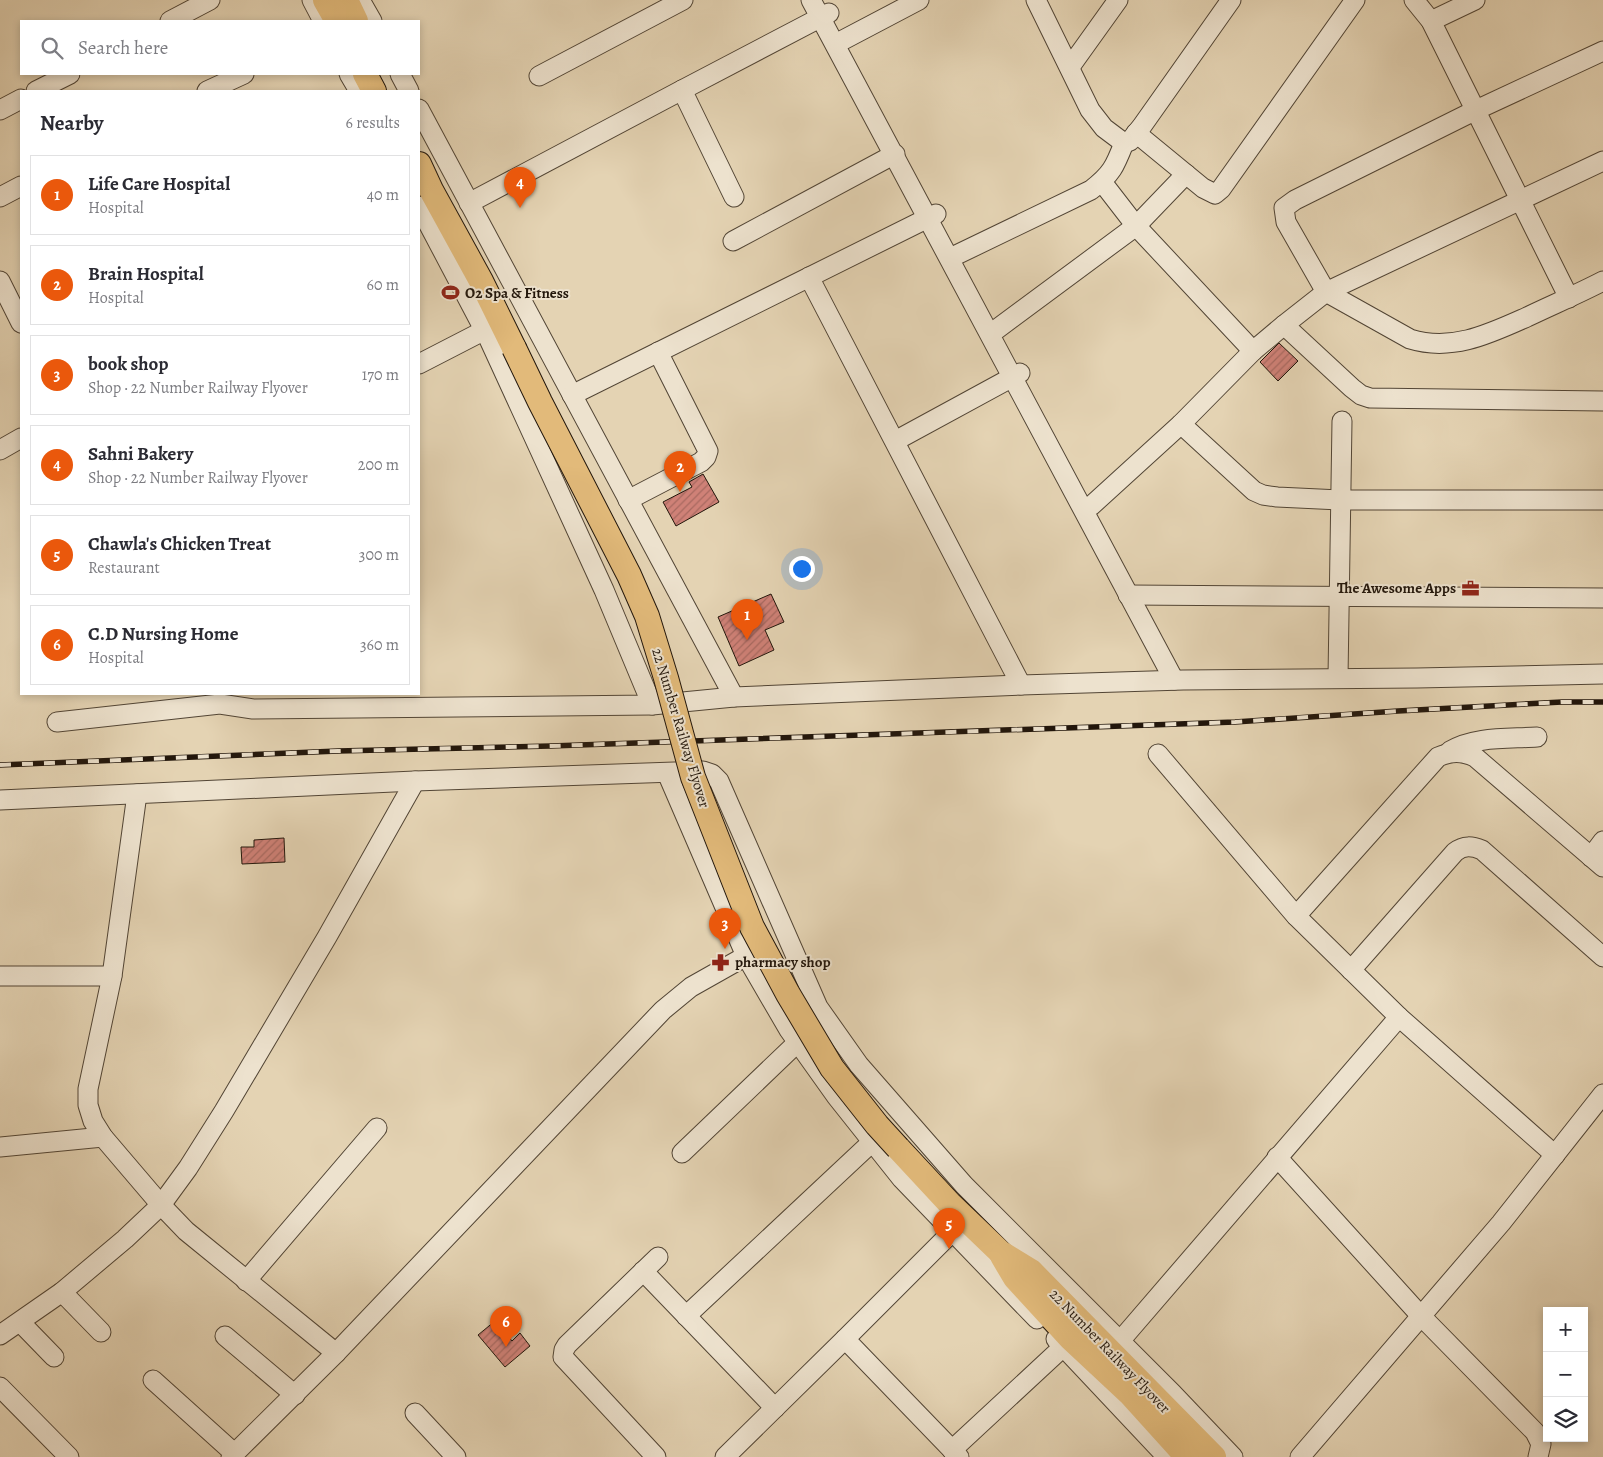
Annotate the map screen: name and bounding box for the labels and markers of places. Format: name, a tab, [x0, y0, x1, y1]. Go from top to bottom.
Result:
pin: 4	[504, 167, 536, 208]
sports icon: O2 Spa & Fitness	[441, 283, 461, 303]
place label: O2 Spa & Fitness	[465, 283, 569, 303]
pin: 2	[664, 451, 696, 492]
place label: The Awesome Apps	[1337, 578, 1456, 598]
office icon: The Awesome Apps	[1460, 578, 1480, 598]
pin: 1	[731, 599, 763, 640]
pin: 3	[709, 908, 741, 949]
pharmacy icon: pharmacy shop	[711, 952, 731, 972]
place label: pharmacy shop	[735, 952, 831, 972]
pin: 5	[933, 1208, 965, 1249]
pin: 6	[490, 1306, 522, 1347]

